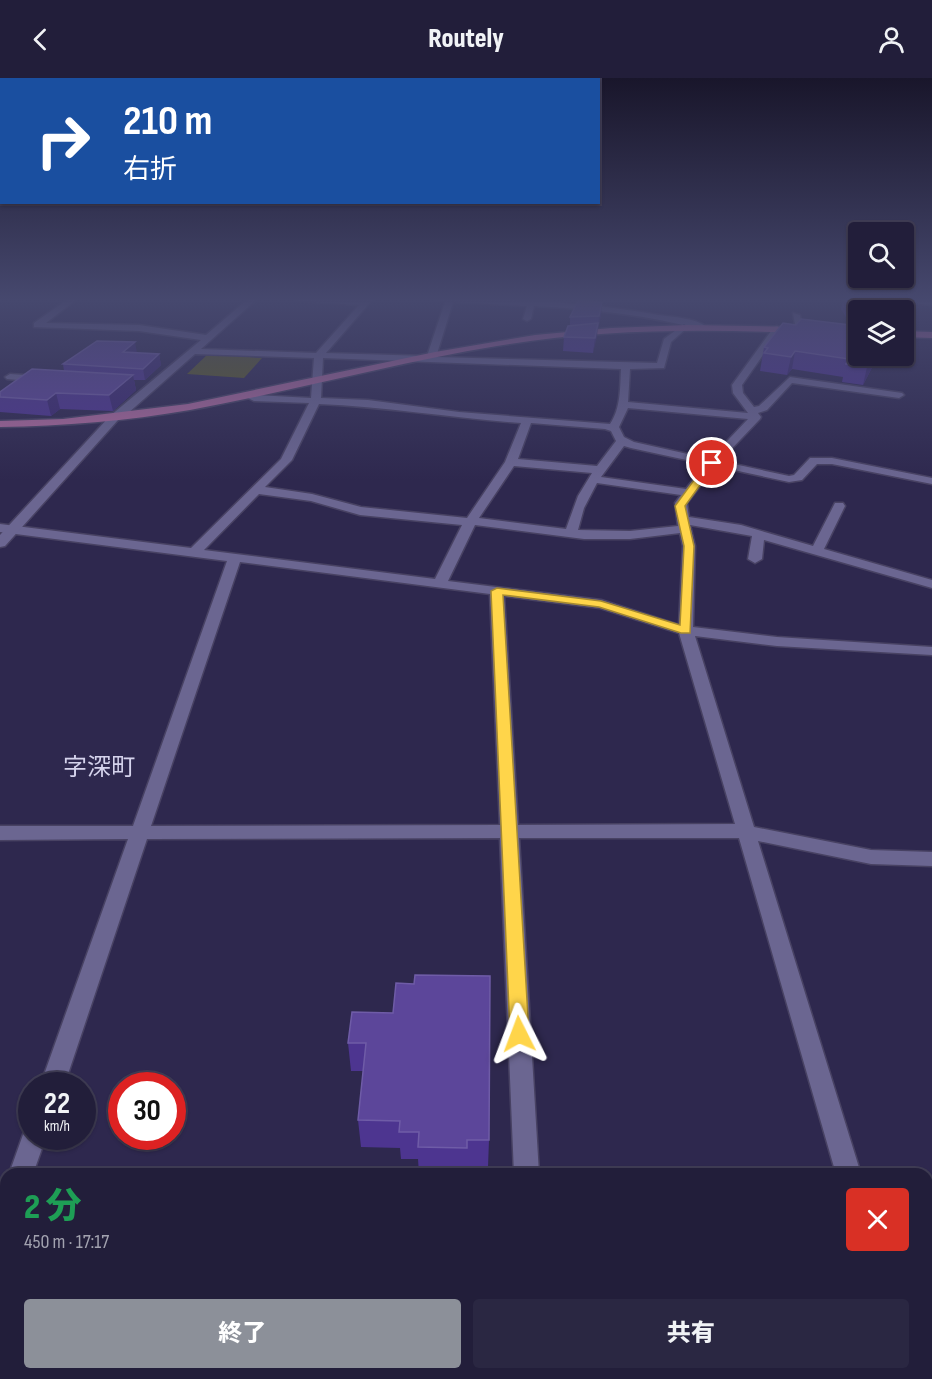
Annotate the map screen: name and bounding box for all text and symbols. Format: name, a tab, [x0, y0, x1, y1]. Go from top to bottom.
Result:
icon: back	[24, 23, 57, 56]
text: Routely	[428, 23, 504, 55]
icon: person	[875, 23, 908, 56]
text: 210 m	[123, 96, 212, 147]
icon: right	[24, 102, 102, 180]
text: 右折	[123, 154, 177, 186]
map controls	[848, 222, 914, 366]
button: search	[848, 222, 914, 288]
button: layers	[848, 300, 914, 366]
pin	[686, 437, 737, 488]
icon: arrive	[695, 446, 728, 479]
district label: 字深町	[63, 753, 135, 782]
position arrow	[487, 1002, 551, 1066]
speed limit sign: 30	[108, 1072, 186, 1150]
text: 22	[44, 1086, 70, 1122]
text: km/h	[44, 1117, 70, 1136]
text: 2 分	[24, 1186, 82, 1229]
button: close	[846, 1188, 909, 1251]
text: 450 m · 17:17	[24, 1230, 109, 1254]
button: 終了	[24, 1299, 461, 1368]
button: 共有	[473, 1299, 909, 1368]

